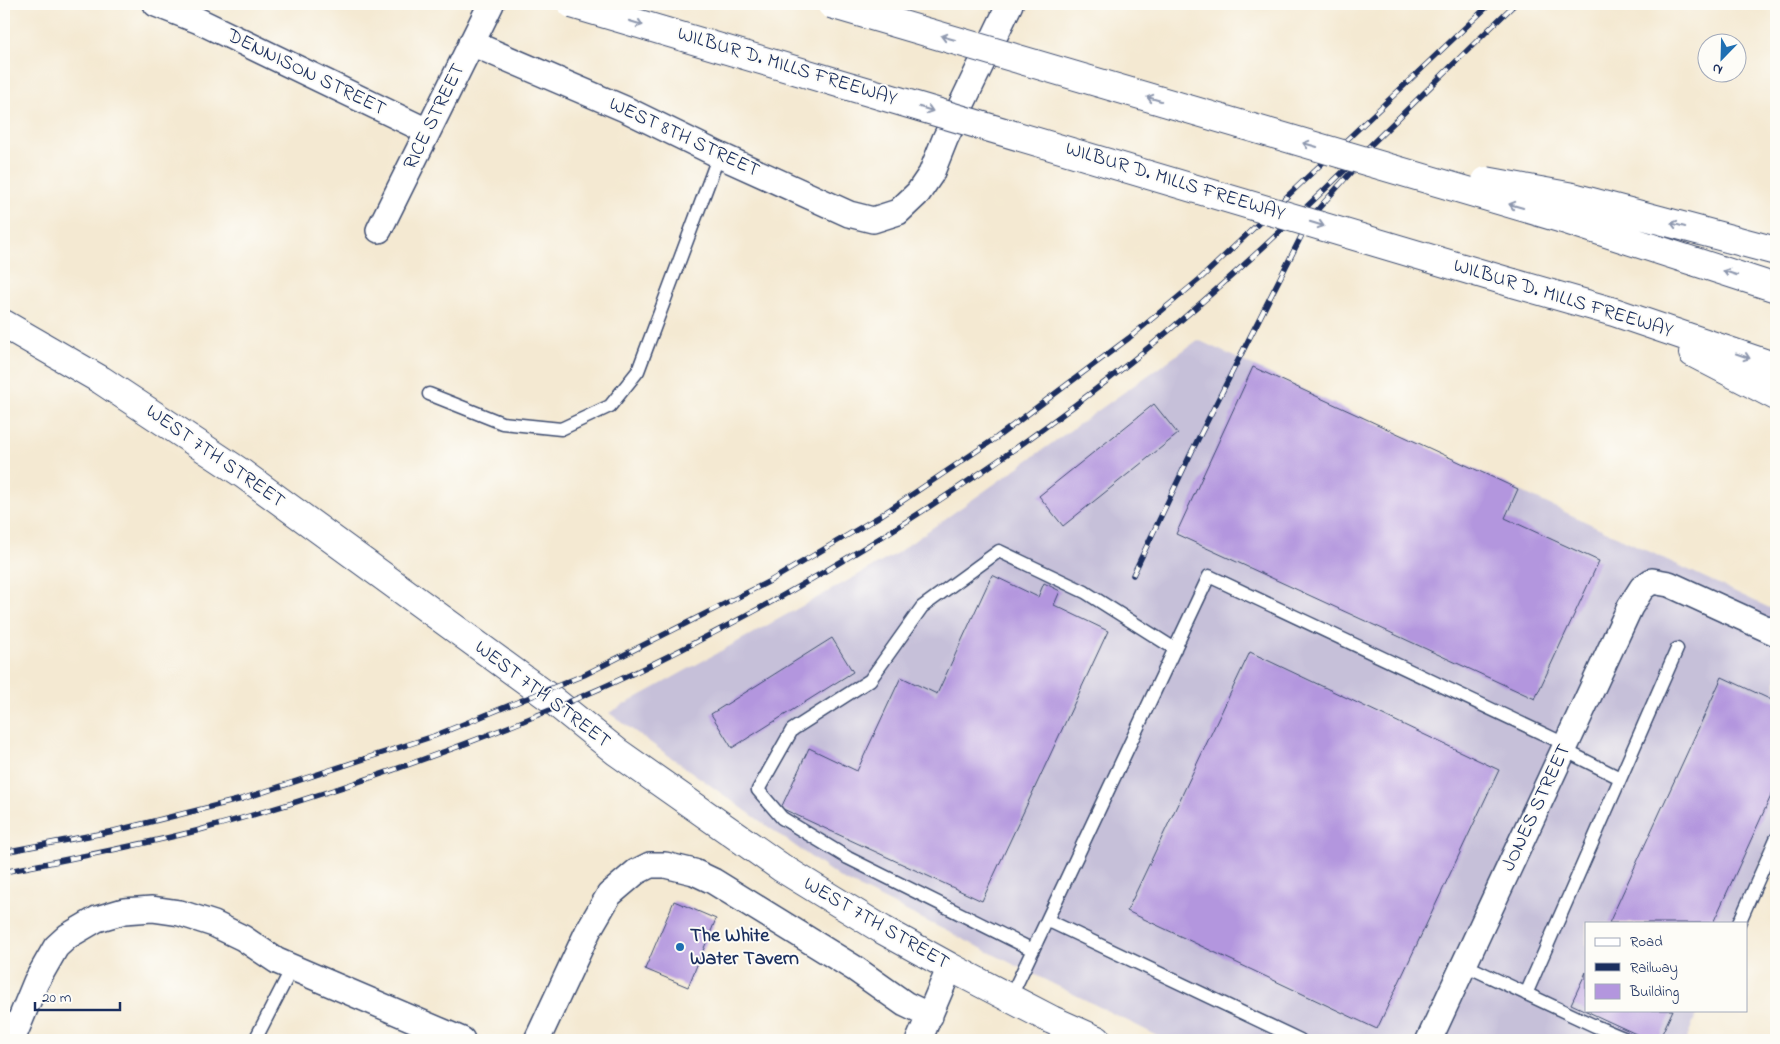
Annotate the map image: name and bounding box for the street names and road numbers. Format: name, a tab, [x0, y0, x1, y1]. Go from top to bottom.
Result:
street label: WILBUR D. MILLS FREEWAY	[674, 20, 900, 114]
street label: DENNISON STREET	[221, 21, 391, 124]
street label: RICE STREET	[397, 59, 473, 175]
street label: WEST 8TH STREET	[604, 90, 764, 186]
street label: WILBUR D. MILLS FREEWAY	[1062, 135, 1288, 229]
street label: WILBUR D. MILLS FREEWAY	[1450, 252, 1676, 346]
street label: WEST 7TH STREET	[139, 398, 291, 516]
street label: WEST 7TH STREET	[468, 634, 616, 756]
street label: JONES STREET	[1495, 740, 1579, 876]
street label: WEST 7TH STREET	[798, 870, 954, 978]

